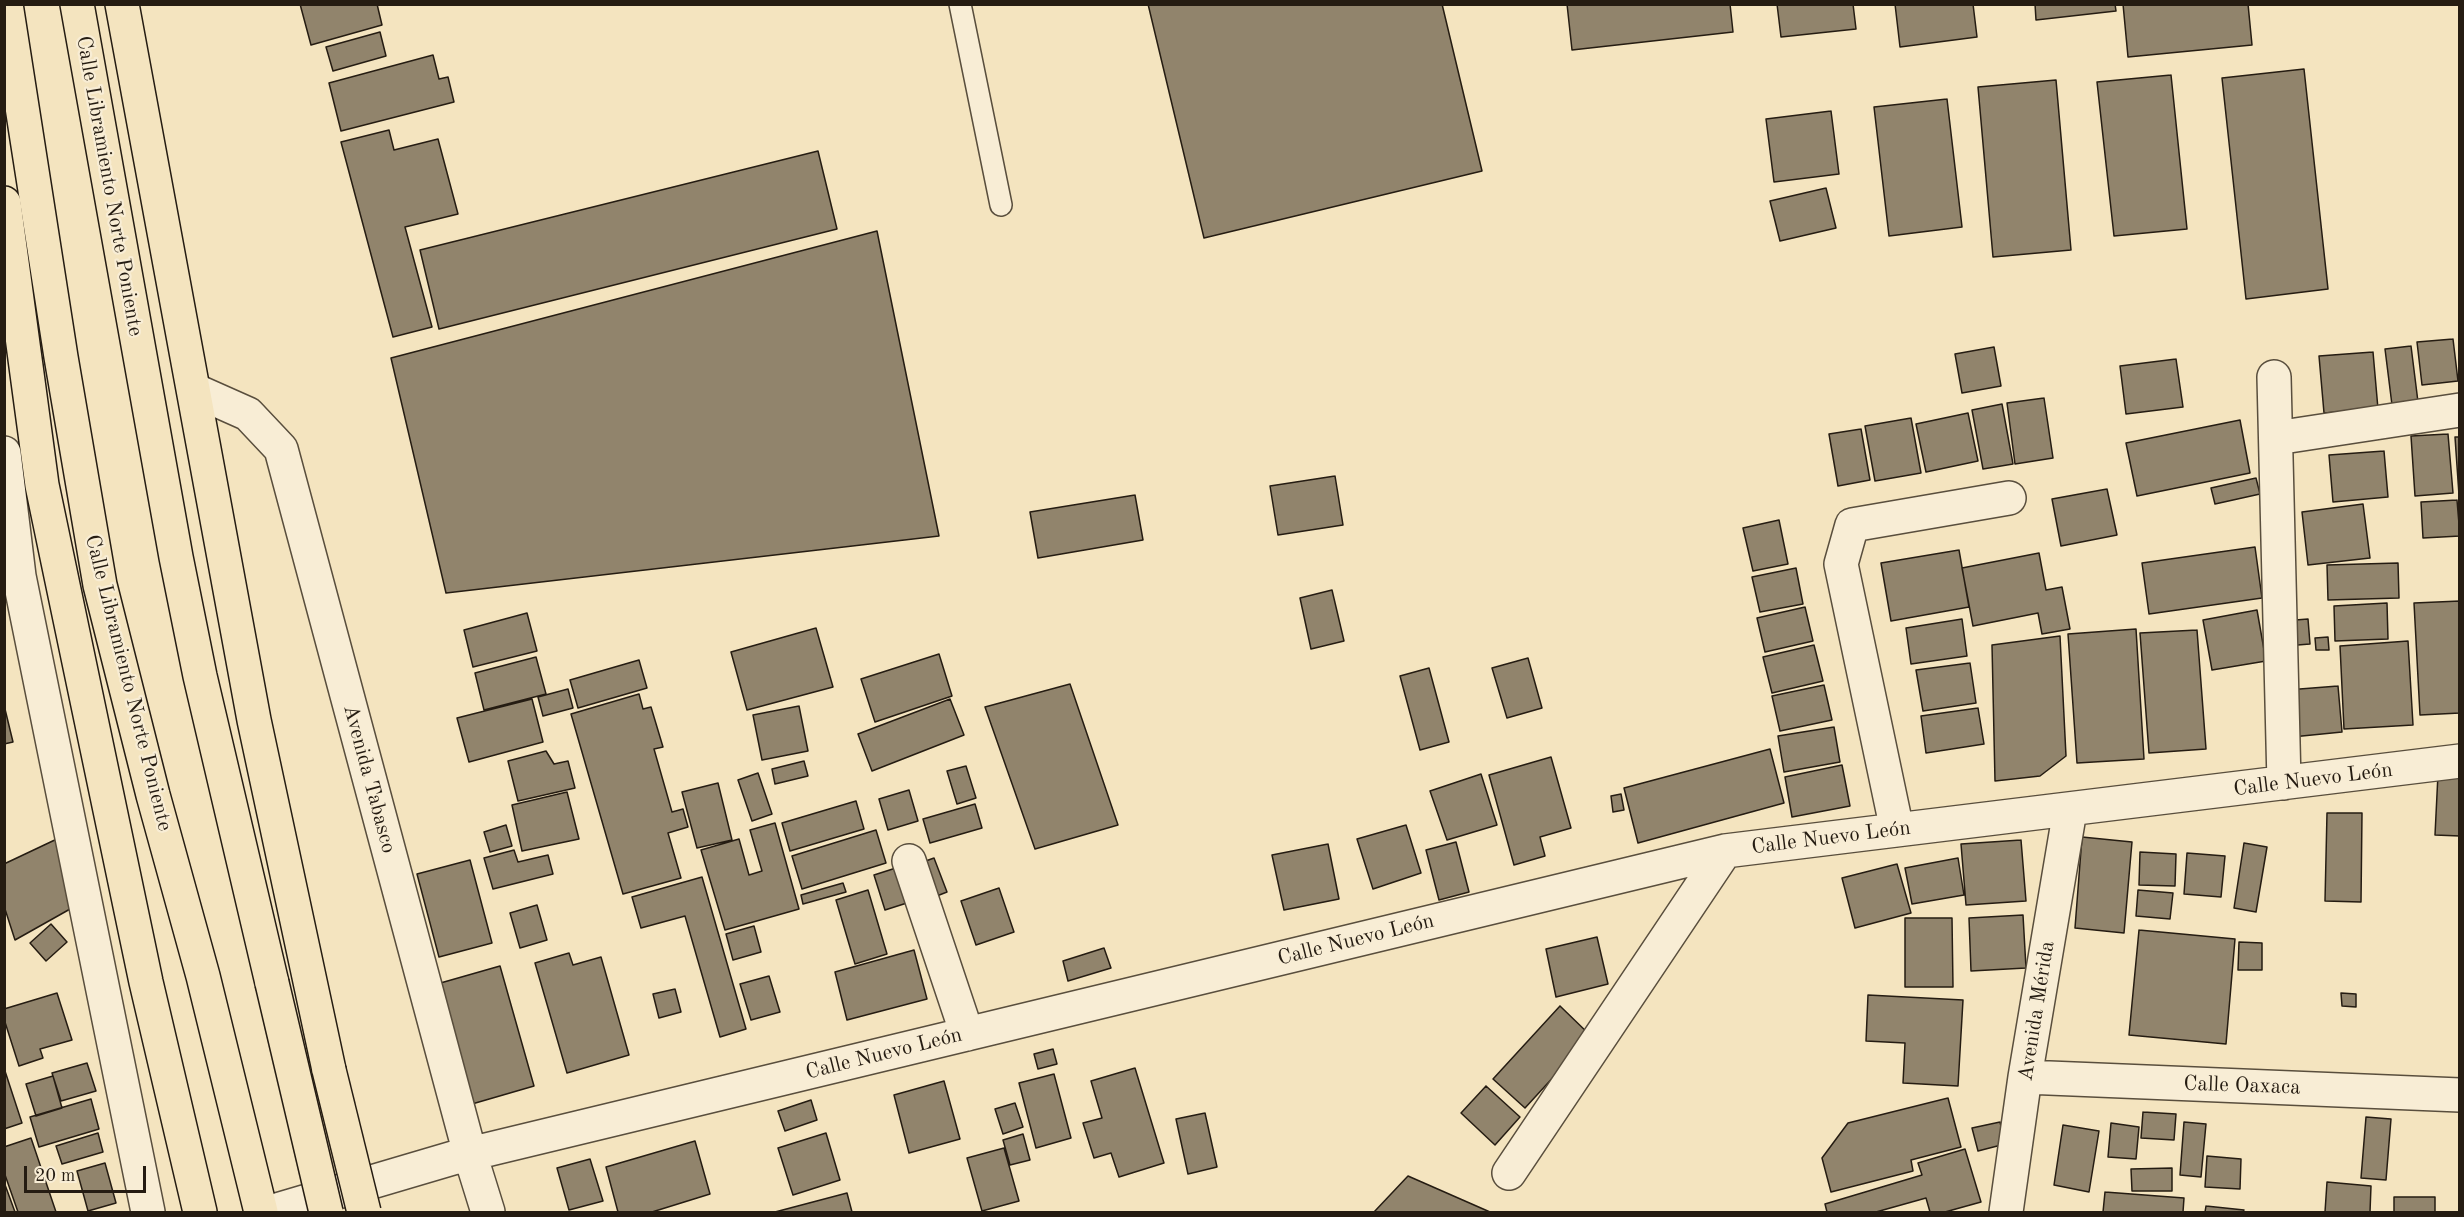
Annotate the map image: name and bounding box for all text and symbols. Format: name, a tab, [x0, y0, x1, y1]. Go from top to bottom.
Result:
street label: Calle Libramiento Norte Poniente	[70, 34, 148, 338]
street label: Calle Libramiento Norte Poniente	[79, 532, 177, 834]
street label: Avenida Tabasco	[337, 702, 401, 856]
street label: Calle Nuevo León	[2232, 758, 2394, 802]
street label: Calle Nuevo León	[1750, 816, 1912, 860]
street label: Calle Nuevo León	[1275, 908, 1437, 972]
street label: Avenida Mérida	[2013, 939, 2061, 1083]
street label: Calle Nuevo León	[803, 1022, 965, 1086]
street label: Calle Oaxaca	[2183, 1071, 2301, 1101]
scale bar	[27, 1154, 148, 1192]
text: 20 m	[35, 1167, 75, 1185]

